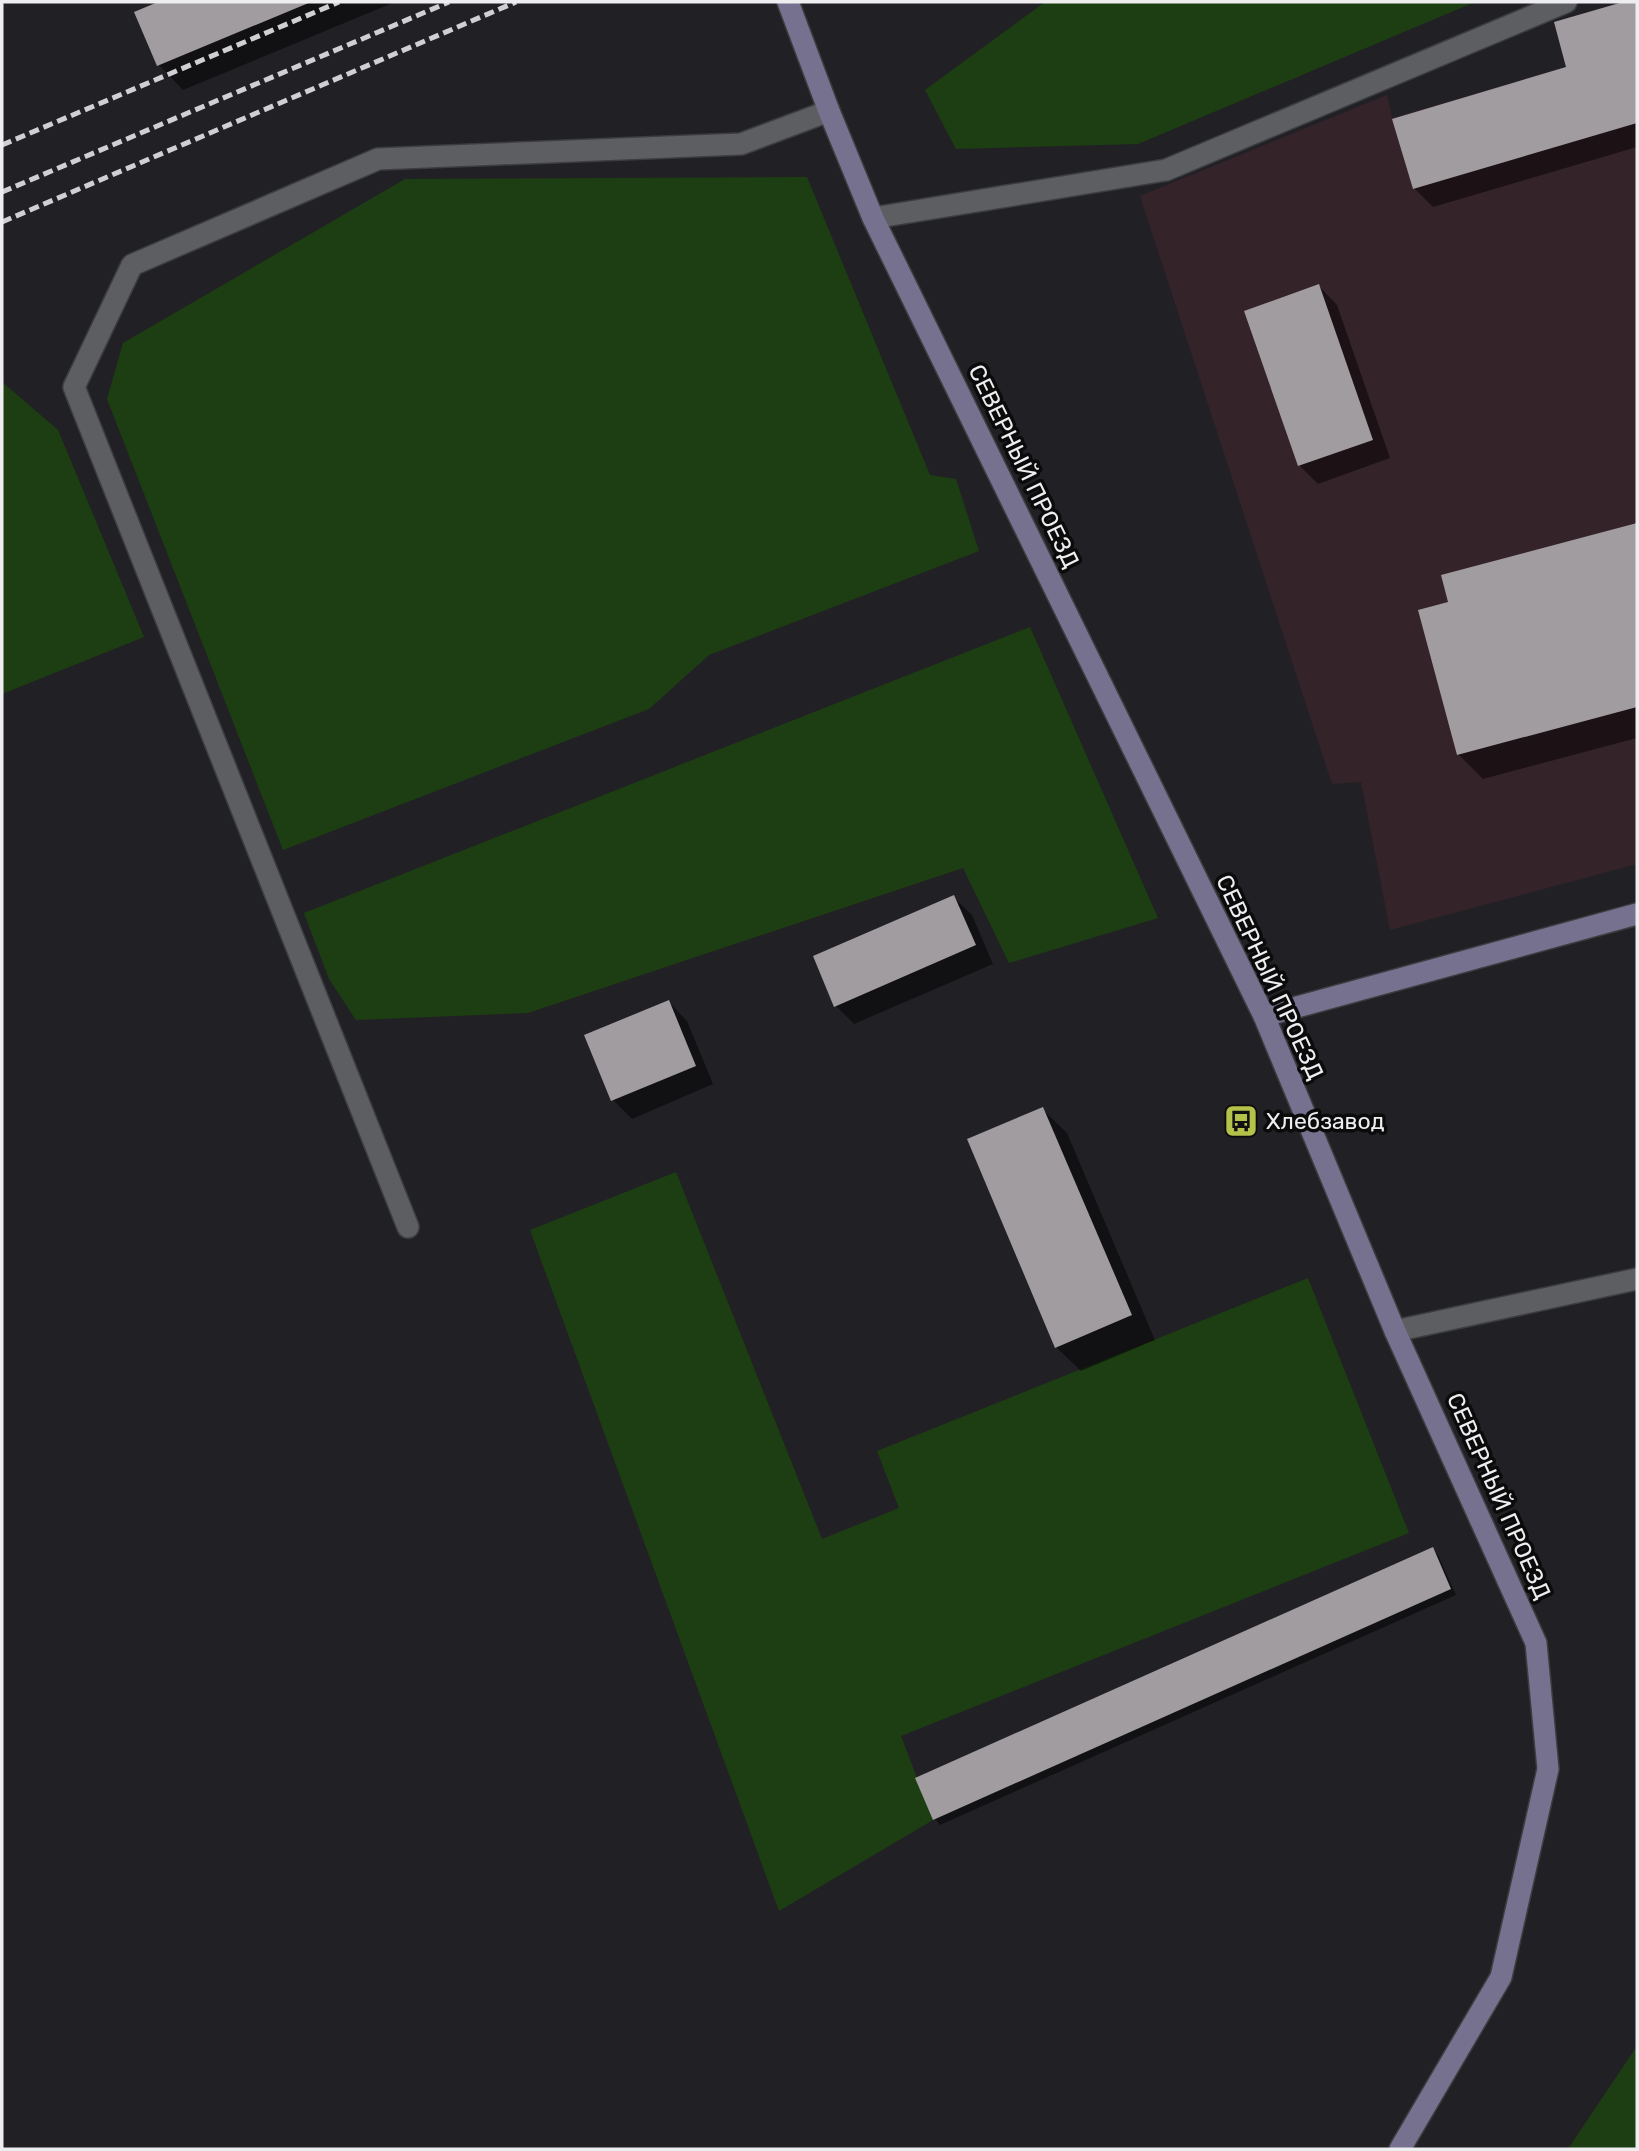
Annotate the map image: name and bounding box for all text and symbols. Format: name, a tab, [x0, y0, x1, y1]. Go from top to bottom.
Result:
street label: СЕВЕРНЫЙ ПРОЕЗД	[963, 360, 1085, 572]
street label: СЕВЕРНЫЙ ПРОЕЗД	[1210, 870, 1330, 1084]
bus stop icon: Хлебзавод	[1222, 1102, 1260, 1140]
place label: Хлебзавод	[1266, 1107, 1385, 1135]
street label: СЕВЕРНЫЙ ПРОЕЗД	[1441, 1389, 1557, 1603]

